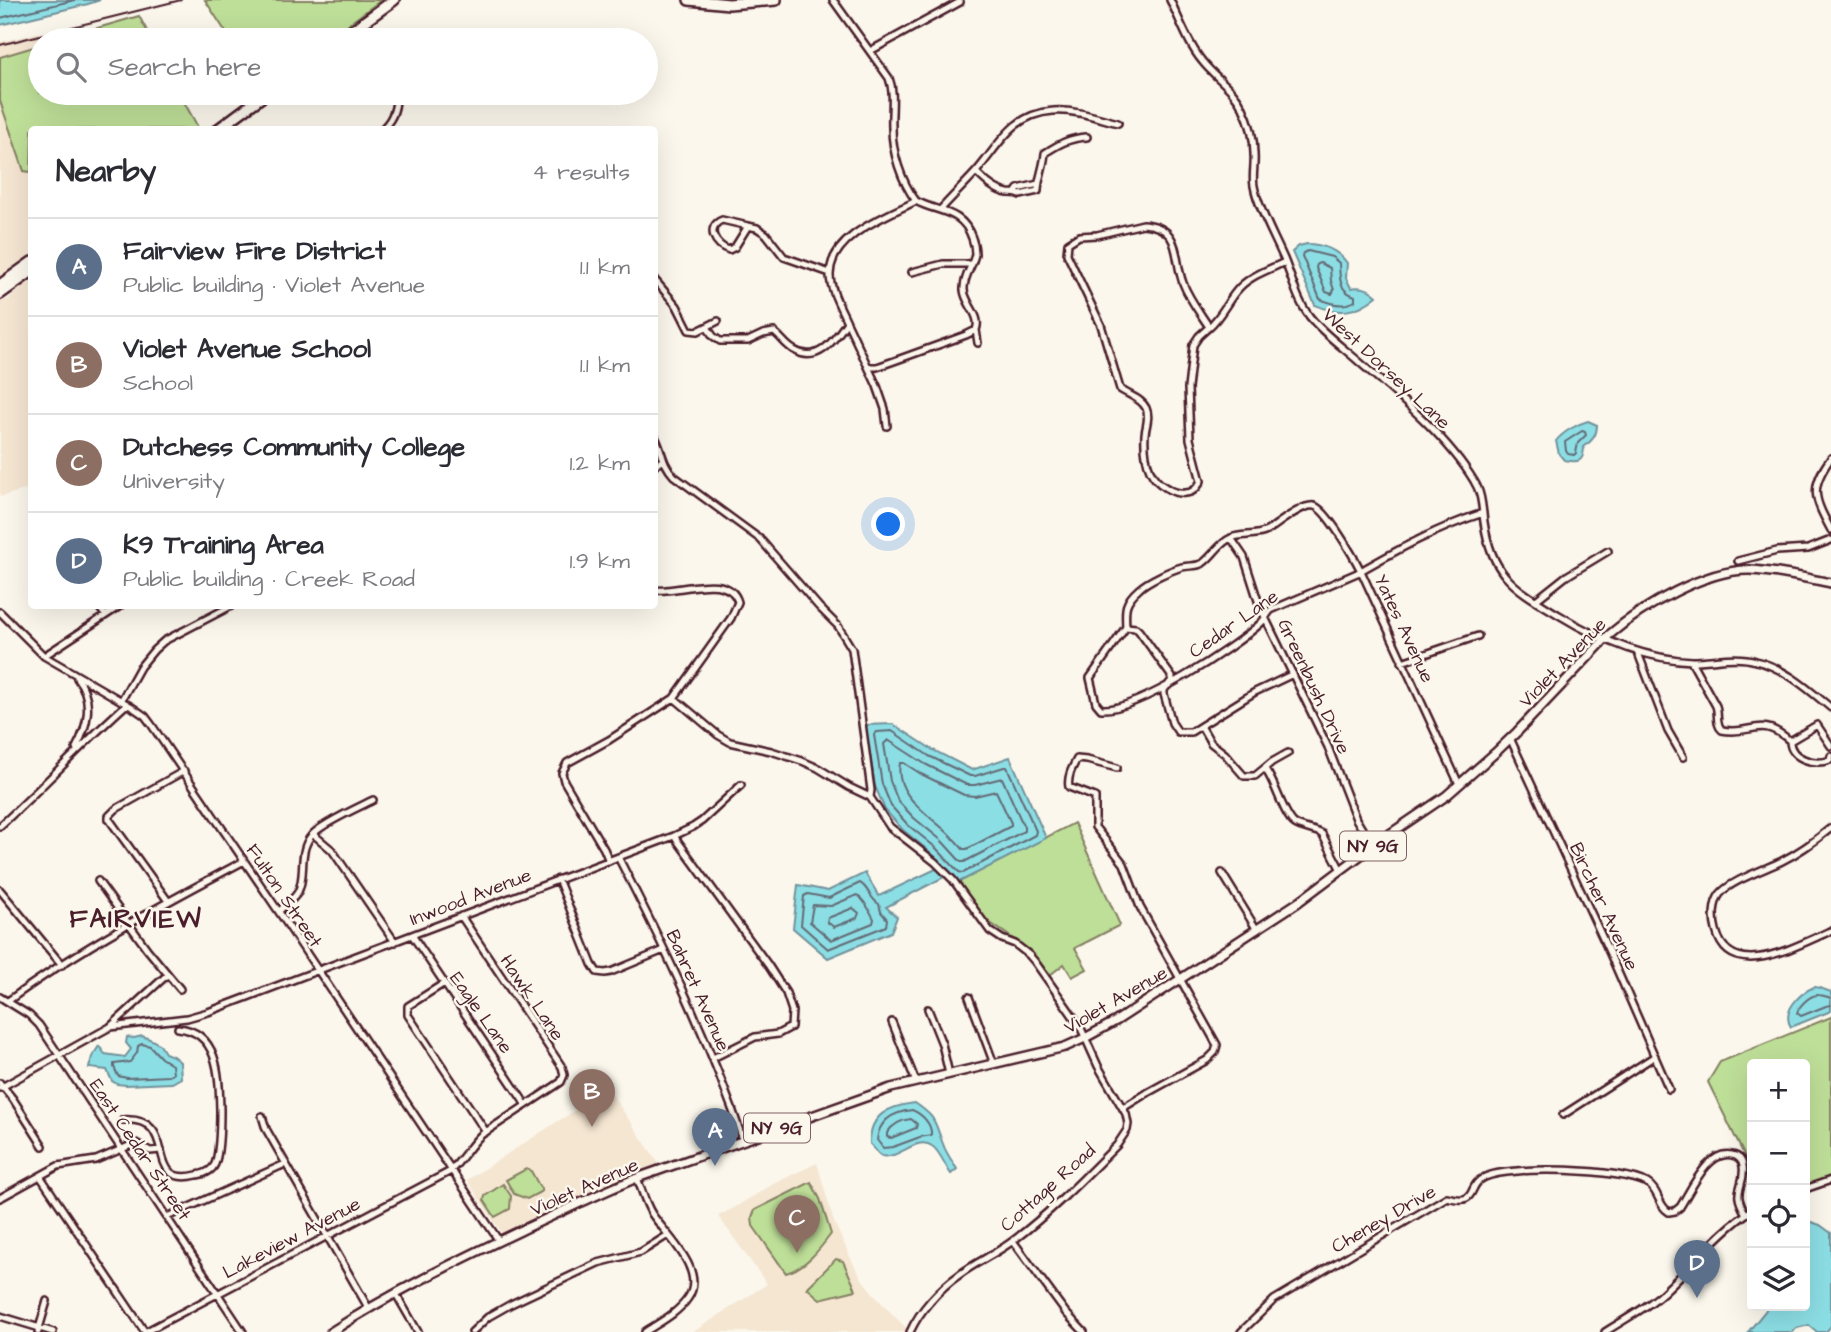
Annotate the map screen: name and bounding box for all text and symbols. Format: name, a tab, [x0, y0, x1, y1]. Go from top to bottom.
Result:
search box	[28, 28, 658, 105]
icon: search	[52, 48, 90, 86]
text: Search here	[108, 49, 261, 85]
text: Nearby	[56, 151, 156, 193]
text: 4 results	[532, 156, 630, 188]
text: Fairview Fire District	[123, 233, 386, 269]
text: A	[72, 251, 86, 283]
text: 1.1 km	[580, 251, 630, 283]
text: Public building · Violet Avenue	[123, 269, 425, 301]
street label: West Dorsey Lane	[1315, 302, 1456, 437]
text: Violet Avenue School	[123, 331, 371, 367]
text: B	[71, 349, 87, 381]
text: 1.1 km	[580, 349, 630, 381]
text: School	[123, 367, 193, 399]
text: Dutchess Community College	[123, 429, 465, 465]
text: C	[71, 447, 87, 479]
text: 1.2 km	[569, 447, 630, 479]
text: University	[123, 465, 225, 497]
your location	[871, 507, 905, 541]
text: K9 Training Area	[123, 527, 324, 563]
text: D	[72, 545, 86, 577]
text: 1.9 km	[569, 545, 630, 577]
text: Public building · Creek Road	[123, 563, 415, 595]
street label: Yates Avenue	[1367, 570, 1441, 687]
street label: Cedar Lane	[1184, 583, 1284, 665]
street label: Violet Avenue	[1513, 612, 1613, 714]
street label: Greenbush Drive	[1270, 615, 1357, 759]
road number: NY 9G	[1340, 832, 1406, 860]
street label: Bircher Avenue	[1562, 838, 1645, 975]
street label: Fulton Street	[239, 839, 329, 953]
street label: Inwood Avenue	[406, 862, 535, 933]
district label: FAIRVIEW	[69, 901, 203, 937]
street label: Bahret Avenue	[659, 926, 736, 1056]
street label: Hawk Lane	[493, 949, 570, 1046]
street label: Violet Avenue	[1059, 960, 1173, 1041]
street label: Eagle Lane	[442, 967, 519, 1060]
map controls	[1747, 1059, 1810, 1311]
button: +	[1747, 1059, 1810, 1122]
pin: B	[569, 1069, 615, 1127]
street label: East Cedar Street	[82, 1074, 197, 1226]
pin: A	[692, 1108, 738, 1166]
road number: NY 9G	[744, 1114, 810, 1142]
button: −	[1747, 1122, 1810, 1185]
street label: Cottage Road	[994, 1138, 1103, 1239]
street label: Violet Avenue	[526, 1151, 643, 1223]
street label: Cheney Drive	[1326, 1178, 1442, 1261]
button: locate	[1747, 1185, 1810, 1248]
street label: Lakeview Avenue	[218, 1191, 365, 1286]
pin: C	[774, 1195, 820, 1253]
pin: D	[1674, 1240, 1720, 1298]
button: layers	[1747, 1248, 1810, 1311]

